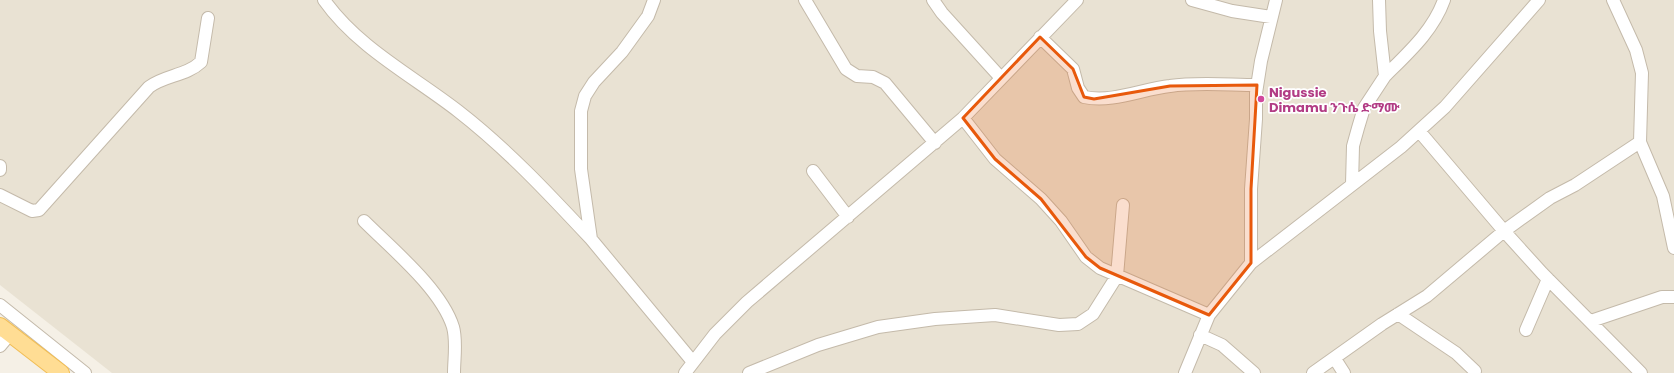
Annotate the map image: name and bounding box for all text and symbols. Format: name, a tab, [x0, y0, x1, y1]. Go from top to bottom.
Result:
place label: Nigussie Dimamu ንጉሴ ድማሙ	[1269, 83, 1400, 117]
marker: Nigussie Dimamu ንጉሴ ድማሙ	[1256, 94, 1266, 104]

